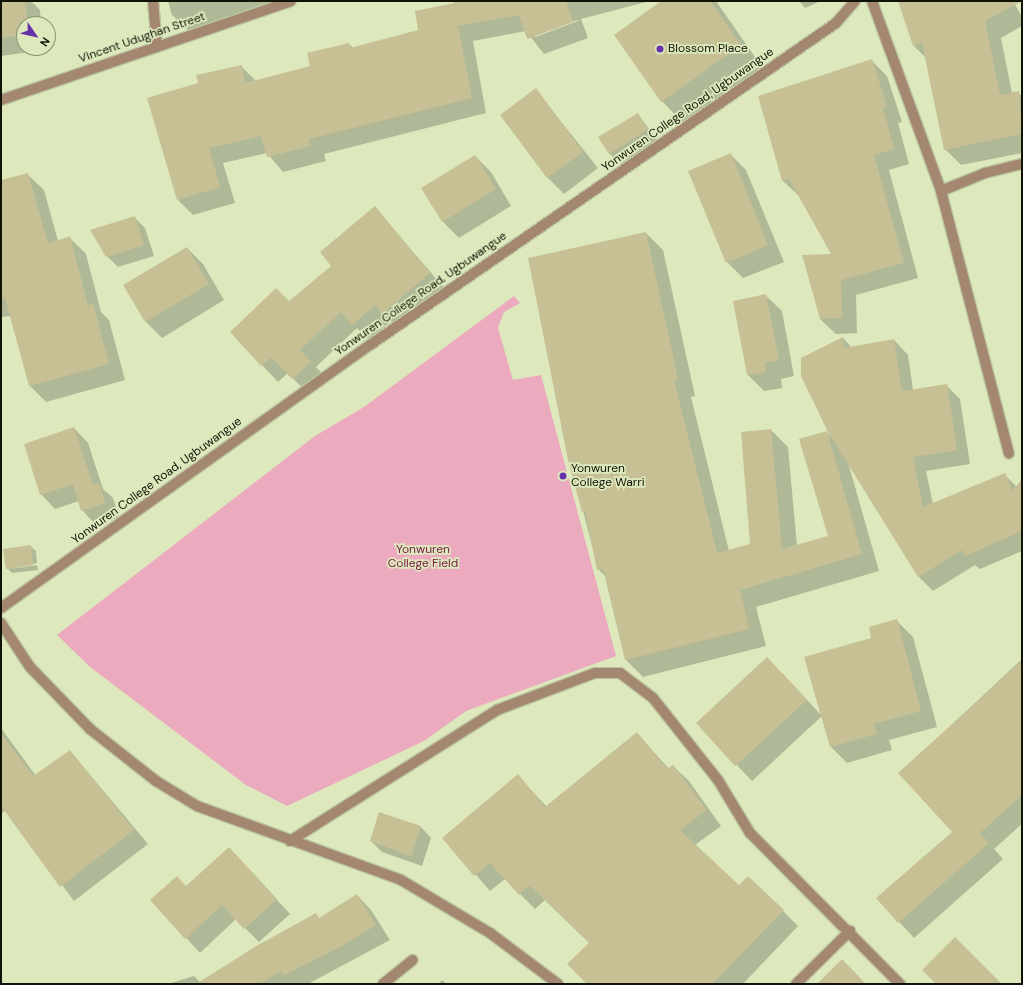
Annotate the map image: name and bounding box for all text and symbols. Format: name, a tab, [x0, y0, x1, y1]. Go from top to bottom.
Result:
street label: Vincent Udughan Street	[77, 10, 207, 66]
north arrow	[16, 16, 56, 56]
text: N	[37, 35, 53, 49]
place label: Blossom Place	[668, 42, 748, 56]
marker: Blossom Place	[655, 44, 665, 54]
street label: Yonwuren College Road, Ugbuwangue	[599, 45, 777, 175]
street label: Yonwuren College Road, Ugbuwangue	[332, 229, 510, 359]
street label: Yonwuren College Road, Ugbuwangue	[69, 415, 245, 547]
place label: Yonwuren College Warri	[571, 462, 645, 490]
marker: Yonwuren College Warri	[558, 471, 568, 481]
park label: Yonwuren College Field	[388, 543, 458, 571]

